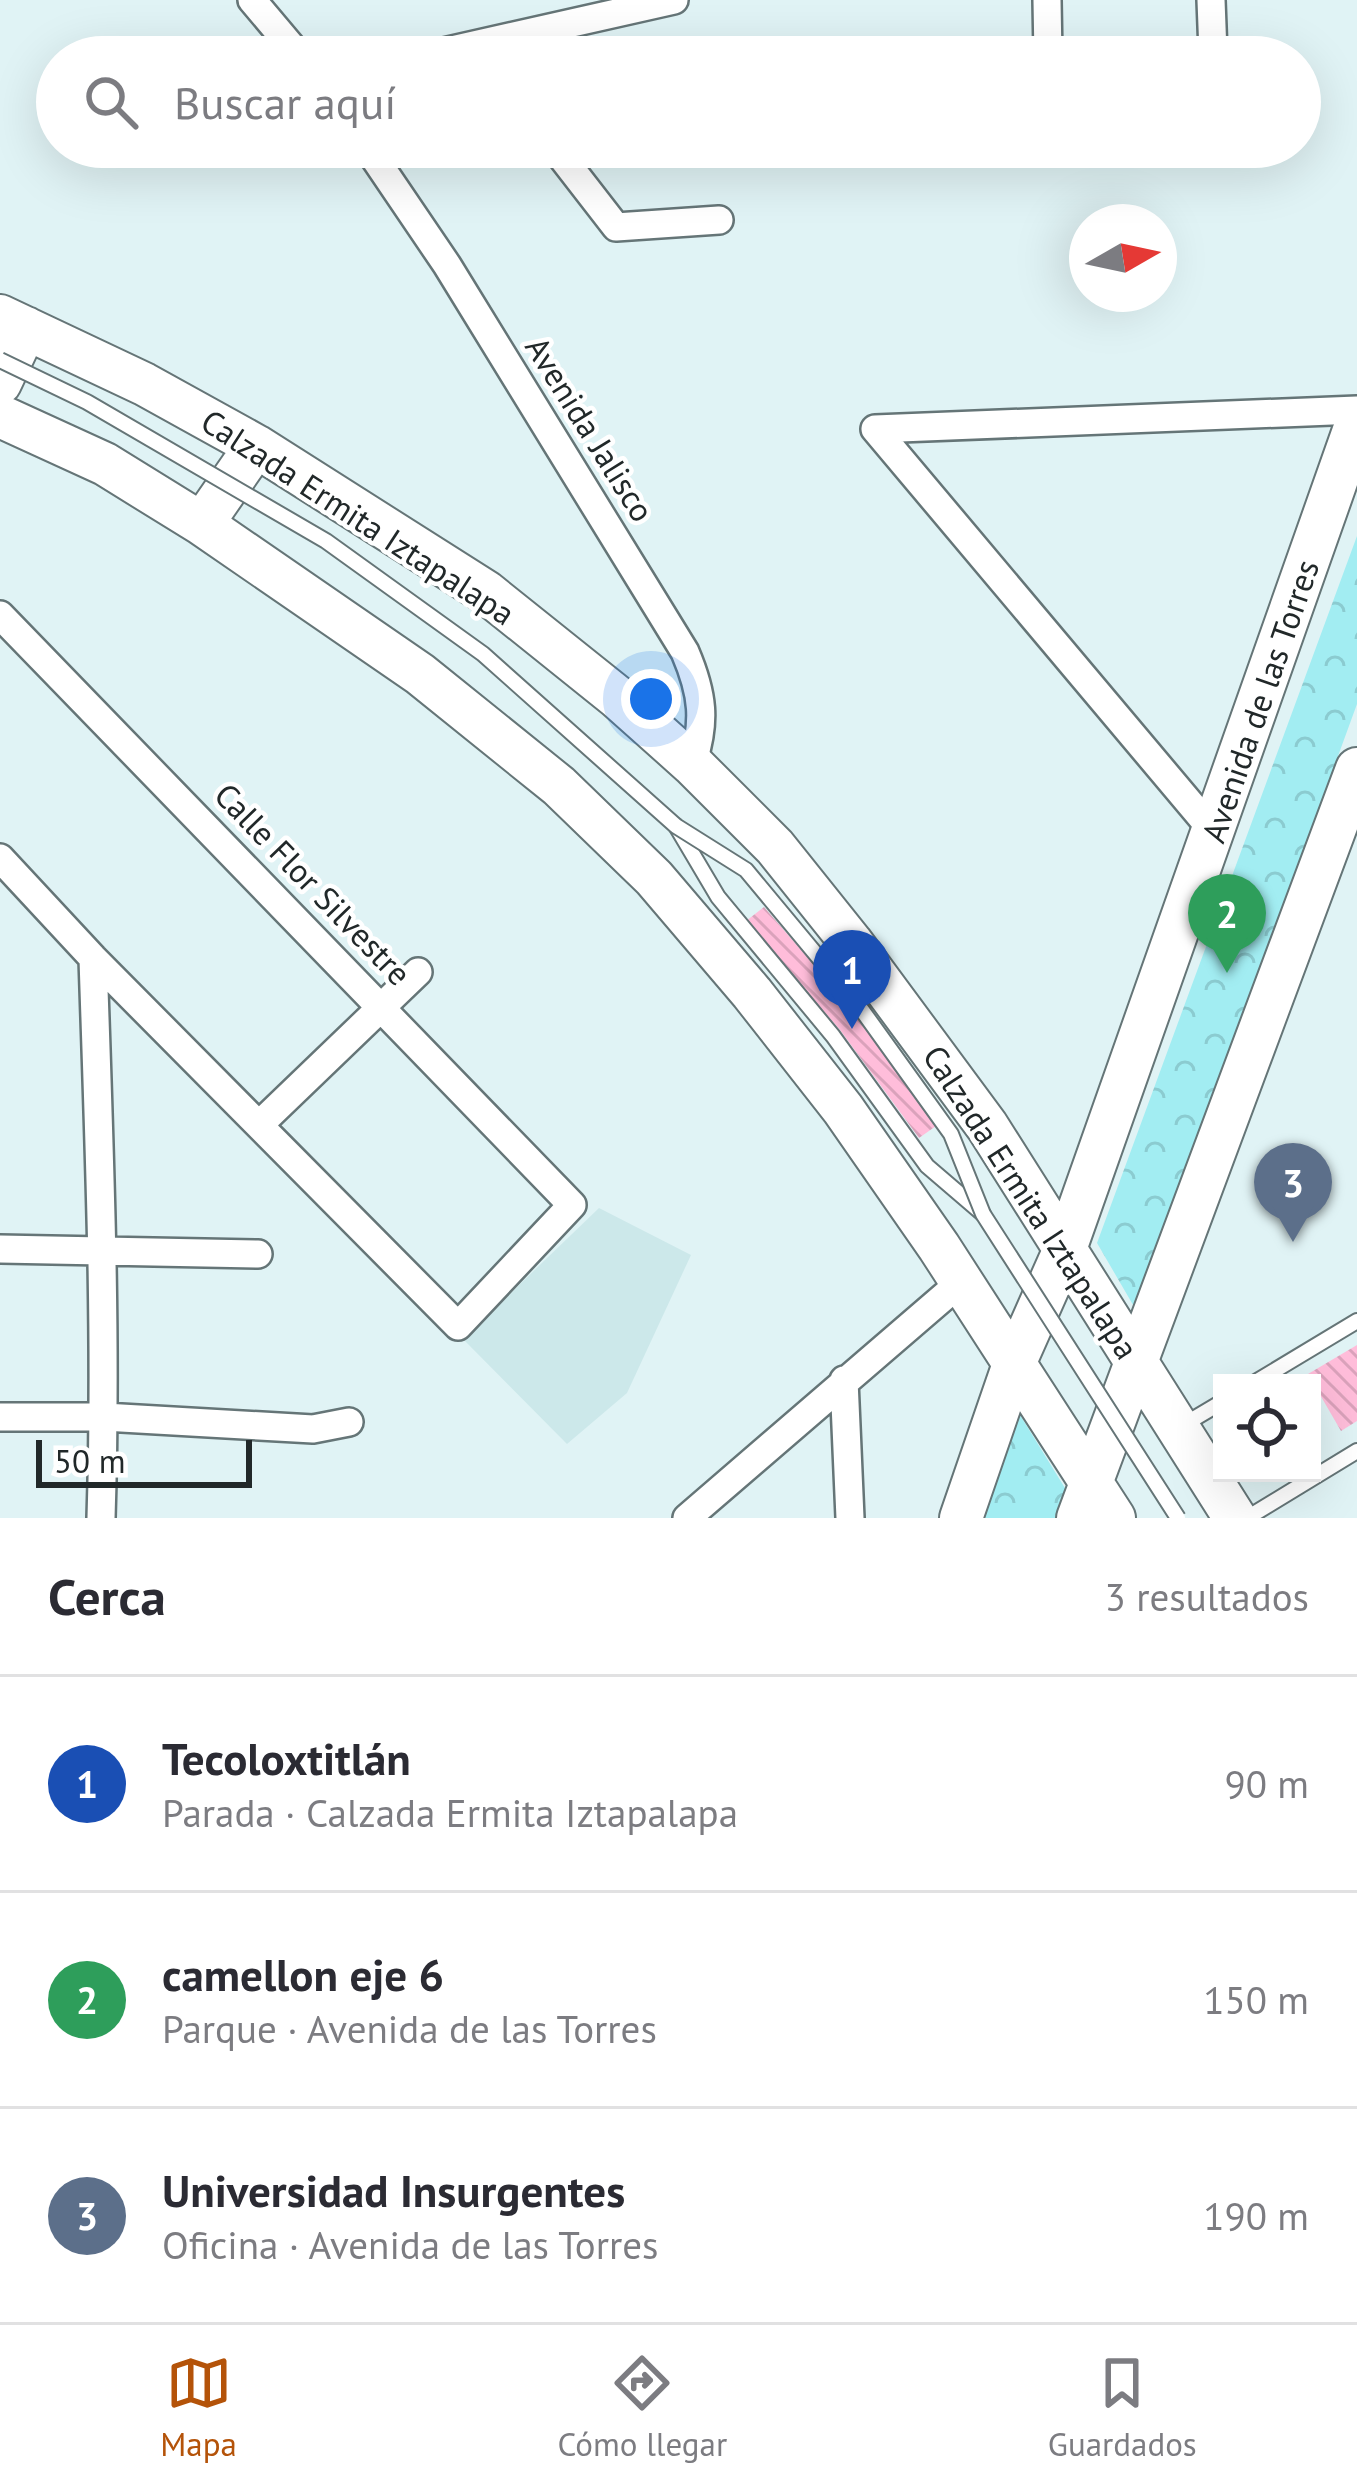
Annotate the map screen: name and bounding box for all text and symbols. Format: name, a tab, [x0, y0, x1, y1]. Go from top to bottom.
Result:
search box	[36, 36, 1321, 168]
icon: search	[78, 69, 144, 135]
text: Buscar aquí	[174, 73, 396, 131]
north arrow	[1069, 204, 1177, 312]
street label: Avenida Jalisco	[516, 328, 664, 529]
street label: Calzada Ermita Iztapalapa	[193, 399, 523, 634]
street label: Avenida de las Torres	[1191, 554, 1328, 848]
your location	[621, 669, 681, 729]
street label: Calle Flor Silvestre	[206, 773, 421, 994]
pin: 2	[1188, 874, 1266, 973]
pin: 1	[813, 930, 891, 1029]
street label: Calzada Ermita Iztapalapa	[914, 1037, 1149, 1367]
pin: 3	[1254, 1143, 1332, 1242]
map controls	[1213, 1374, 1321, 1482]
button: locate	[1213, 1374, 1321, 1482]
scale bar	[36, 1434, 252, 1487]
text: 50 m	[54, 1439, 126, 1482]
text: Cerca	[48, 1563, 166, 1629]
text: 3 resultados	[1105, 1571, 1309, 1622]
text: Tecoloxtitlán	[162, 1729, 411, 1787]
text: 1	[76, 1758, 98, 1809]
text: 90 m	[1224, 1758, 1309, 1809]
text: Parada · Calzada Ermita Iztapalapa	[162, 1787, 738, 1838]
text: camellon eje 6	[162, 1945, 444, 2003]
text: 2	[76, 1974, 98, 2025]
text: 150 m	[1203, 1974, 1309, 2025]
text: Parque · Avenida de las Torres	[162, 2003, 657, 2054]
text: Universidad Insurgentes	[162, 2161, 625, 2219]
text: 3	[76, 2190, 98, 2241]
text: 190 m	[1203, 2190, 1309, 2241]
text: Oficina · Avenida de las Torres	[162, 2219, 658, 2270]
tab: Mapa	[160, 2350, 237, 2465]
tab: Cómo llegar	[558, 2350, 727, 2465]
tab: Guardados	[1048, 2350, 1197, 2465]

